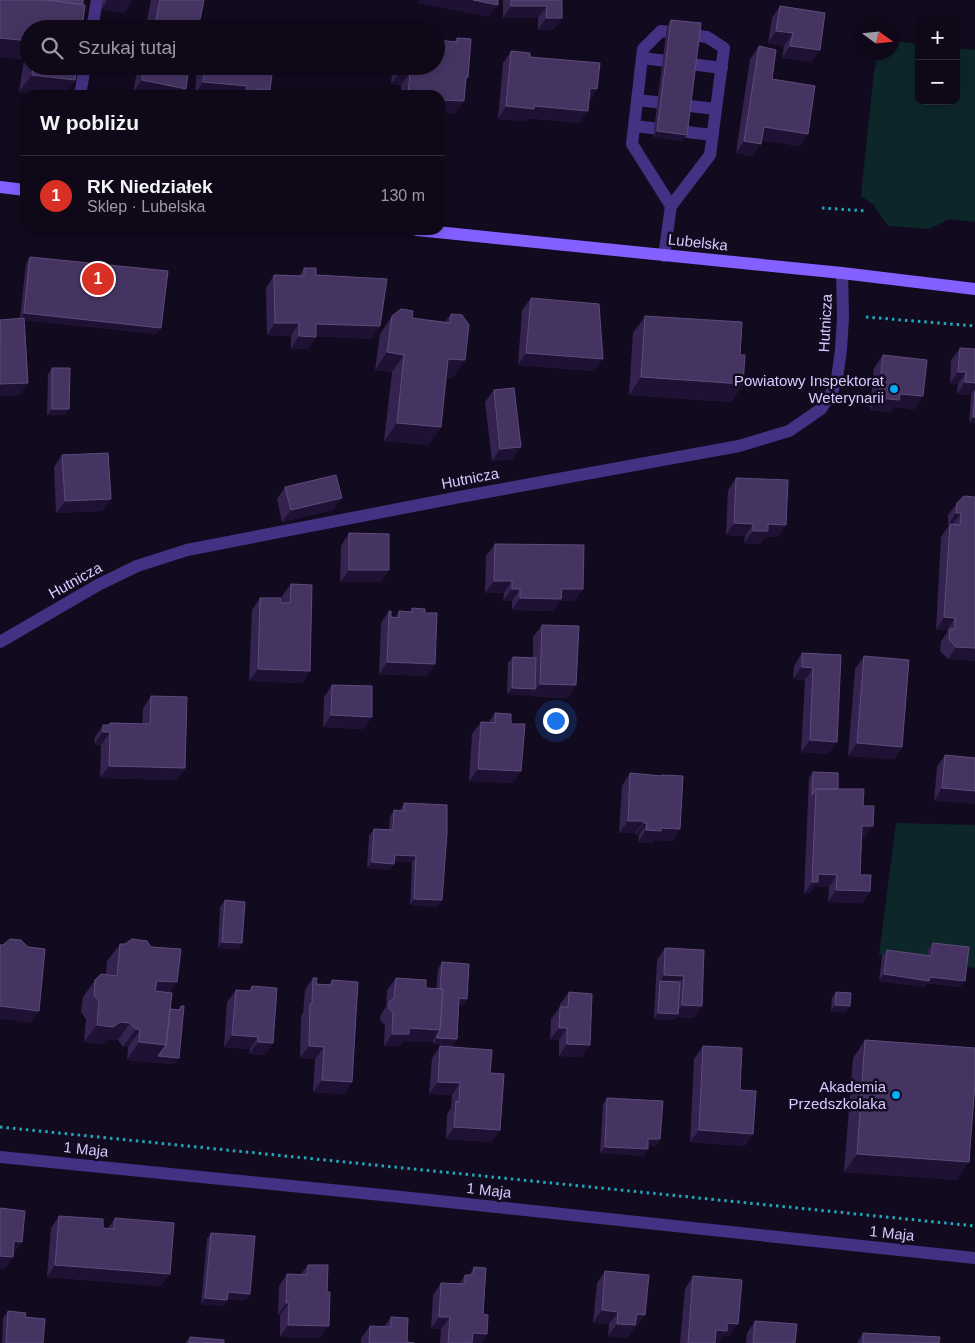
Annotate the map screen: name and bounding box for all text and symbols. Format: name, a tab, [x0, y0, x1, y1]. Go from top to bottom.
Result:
north arrow	[855, 15, 900, 60]
map controls	[915, 15, 960, 105]
button: +	[915, 15, 960, 60]
search box	[20, 20, 445, 75]
icon: search	[38, 34, 66, 62]
text: Szukaj tutaj	[78, 37, 176, 58]
button: −	[915, 60, 960, 105]
text: W pobliżu	[40, 111, 139, 134]
text: RK Niedziałek	[87, 176, 213, 197]
text: 1	[52, 187, 60, 204]
text: 130 m	[381, 187, 425, 204]
text: Sklep · Lubelska	[87, 198, 205, 215]
street label: Lubelska	[667, 230, 729, 254]
pin: 1	[82, 260, 114, 298]
street label: Hutnicza	[815, 293, 835, 353]
place label: Powiatowy Inspektorat Weterynarii	[734, 372, 885, 406]
marker: Powiatowy Inspektorat Weterynarii	[888, 383, 900, 395]
street label: Hutnicza	[440, 464, 501, 492]
street label: Hutnicza	[45, 558, 105, 602]
your location	[543, 708, 569, 734]
place label: Akademia Przedszkolaka	[788, 1078, 887, 1112]
marker: Akademia Przedszkolaka	[890, 1089, 902, 1101]
street label: 1 Maja	[63, 1138, 110, 1160]
street label: 1 Maja	[466, 1179, 513, 1201]
street label: 1 Maja	[869, 1222, 916, 1244]

